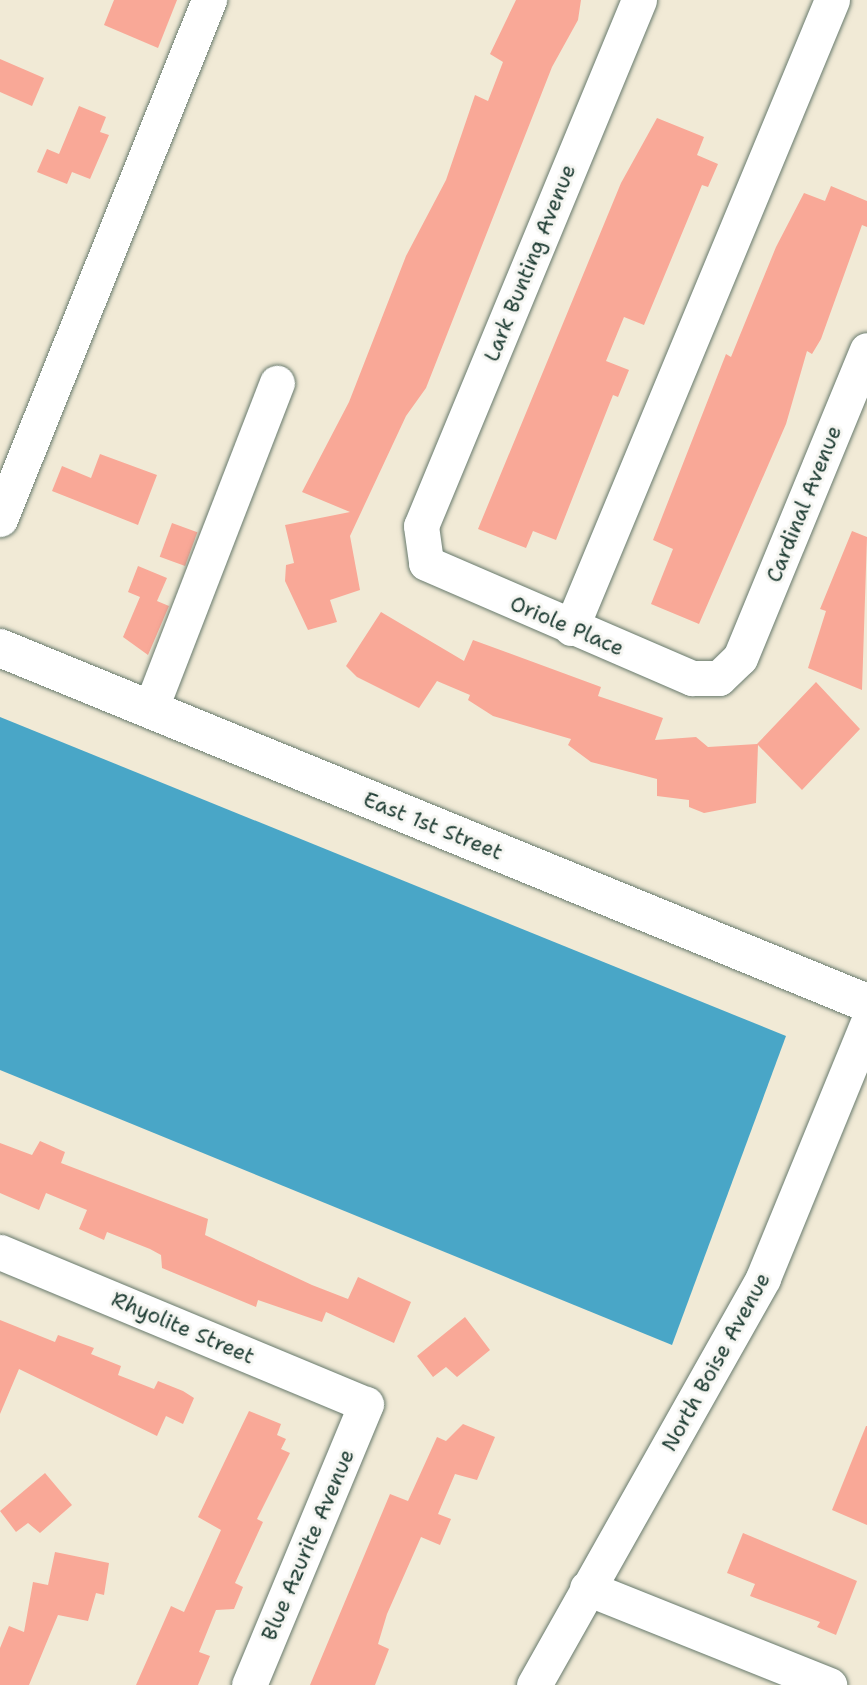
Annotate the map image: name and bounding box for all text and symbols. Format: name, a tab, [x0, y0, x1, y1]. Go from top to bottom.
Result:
street label: Lark Bunting Avenue	[479, 161, 581, 365]
street label: Cardinal Avenue	[761, 422, 847, 586]
street label: Oriole Place	[506, 591, 628, 661]
street label: East 1st Street	[360, 787, 506, 865]
street label: North Boise Avenue	[656, 1268, 776, 1456]
street label: Rhyolite Street	[108, 1287, 258, 1369]
street label: Blue Azurite Avenue	[256, 1446, 360, 1644]

